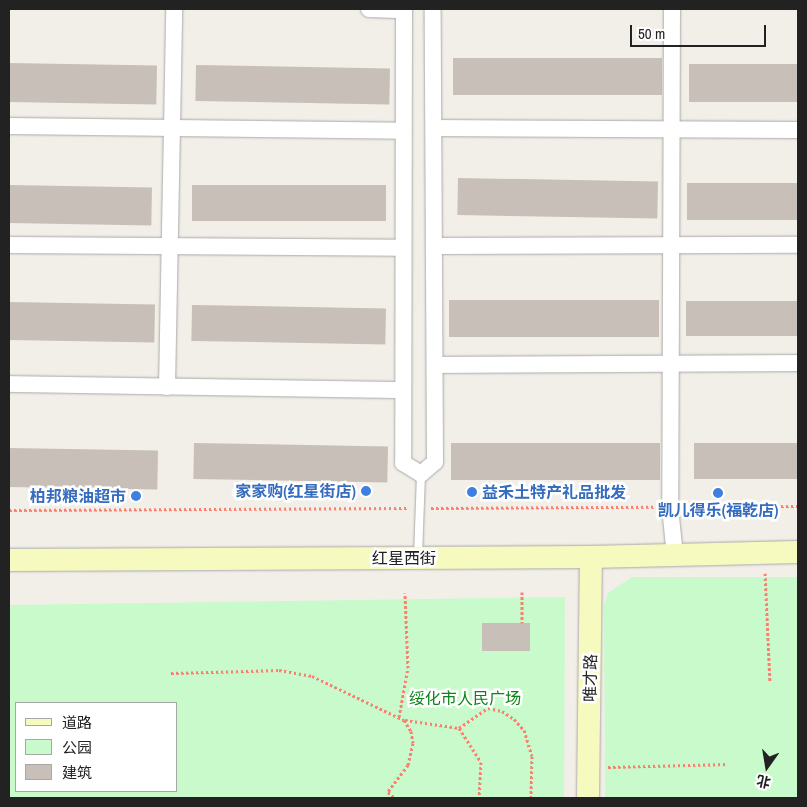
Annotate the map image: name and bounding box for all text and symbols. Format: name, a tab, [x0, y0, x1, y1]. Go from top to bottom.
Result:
scale bar	[632, 15, 768, 47]
text: 50 m	[638, 23, 665, 44]
place label: 家家购(红星街店)	[235, 481, 356, 501]
place label: 益禾土特产礼品批发	[482, 482, 626, 502]
marker: 家家购(红星街店)	[360, 485, 372, 497]
place label: 柏邦粮油超市	[30, 486, 126, 506]
marker: 益禾土特产礼品批发	[466, 486, 478, 498]
marker: 凯儿得乐(福乾店)	[712, 487, 724, 499]
marker: 柏邦粮油超市	[130, 490, 142, 502]
place label: 凯儿得乐(福乾店)	[658, 500, 778, 520]
street label: 红星西街	[372, 548, 436, 568]
street label: 唯才路	[580, 654, 600, 702]
park label: 绥化市人民广场	[409, 688, 521, 708]
legend	[15, 702, 178, 792]
text: 道路	[62, 712, 92, 733]
text: 公园	[62, 737, 92, 758]
north arrow	[742, 742, 792, 792]
text: 建筑	[62, 762, 92, 783]
text: 北	[755, 771, 772, 792]

